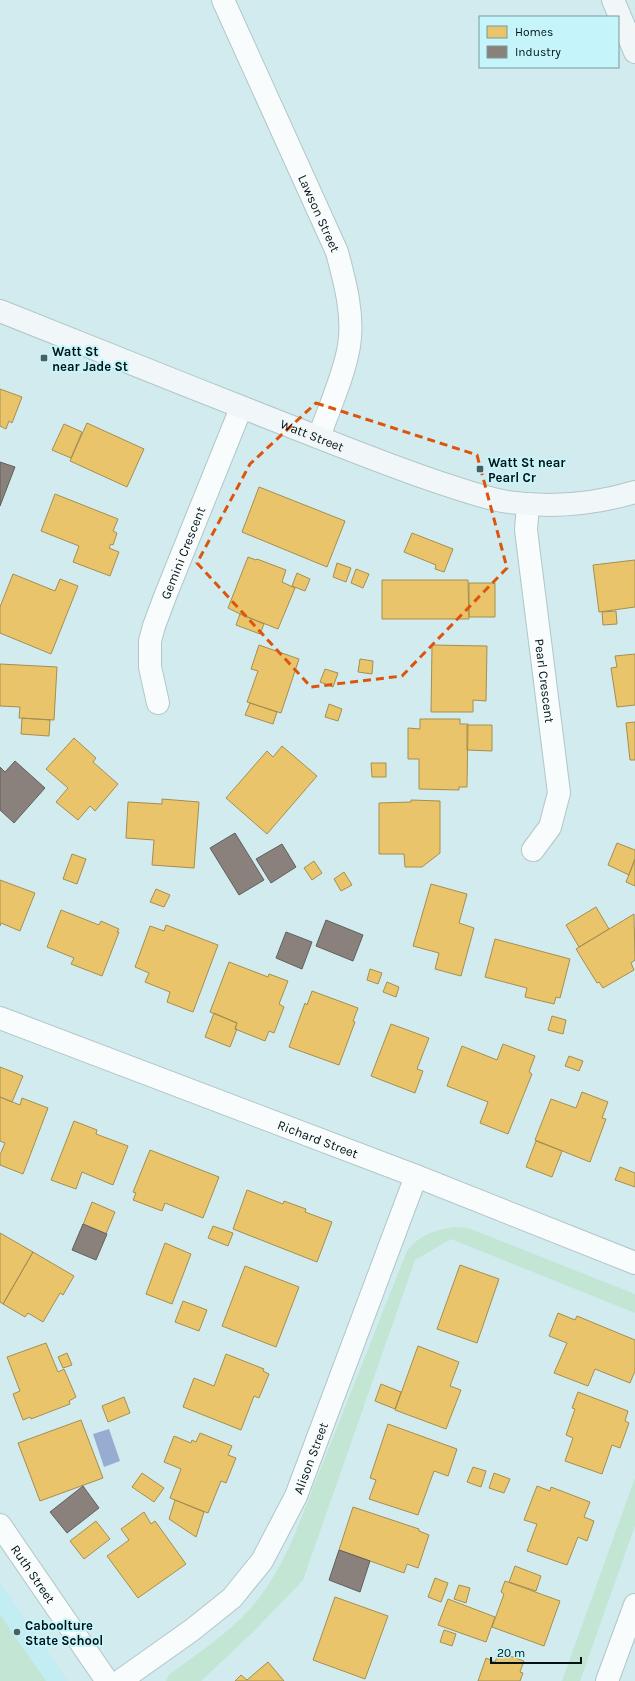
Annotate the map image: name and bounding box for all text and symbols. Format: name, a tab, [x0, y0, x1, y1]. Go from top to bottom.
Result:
legend	[479, 16, 619, 68]
text: Homes	[515, 25, 553, 39]
text: Industry	[515, 45, 561, 59]
street label: Lawson Street	[295, 172, 343, 254]
place label: Watt St near Jade St	[52, 344, 128, 374]
marker: Watt St near Jade St	[39, 353, 49, 363]
street label: Watt Street	[278, 416, 346, 454]
place label: Watt St near Pearl Cr	[488, 455, 566, 485]
marker: Watt St near Pearl Cr	[475, 464, 485, 474]
street label: Gemini Crescent	[157, 504, 208, 601]
street label: Pearl Crescent	[532, 638, 558, 724]
street label: Richard Street	[276, 1117, 360, 1161]
street label: Alison Street	[290, 1420, 331, 1496]
street label: Ruth Street	[8, 1542, 59, 1606]
place label: Caboolture State School	[25, 1618, 103, 1648]
marker: Caboolture State School	[12, 1627, 22, 1637]
scale bar	[491, 1639, 581, 1665]
text: 20 m	[497, 1646, 525, 1660]

